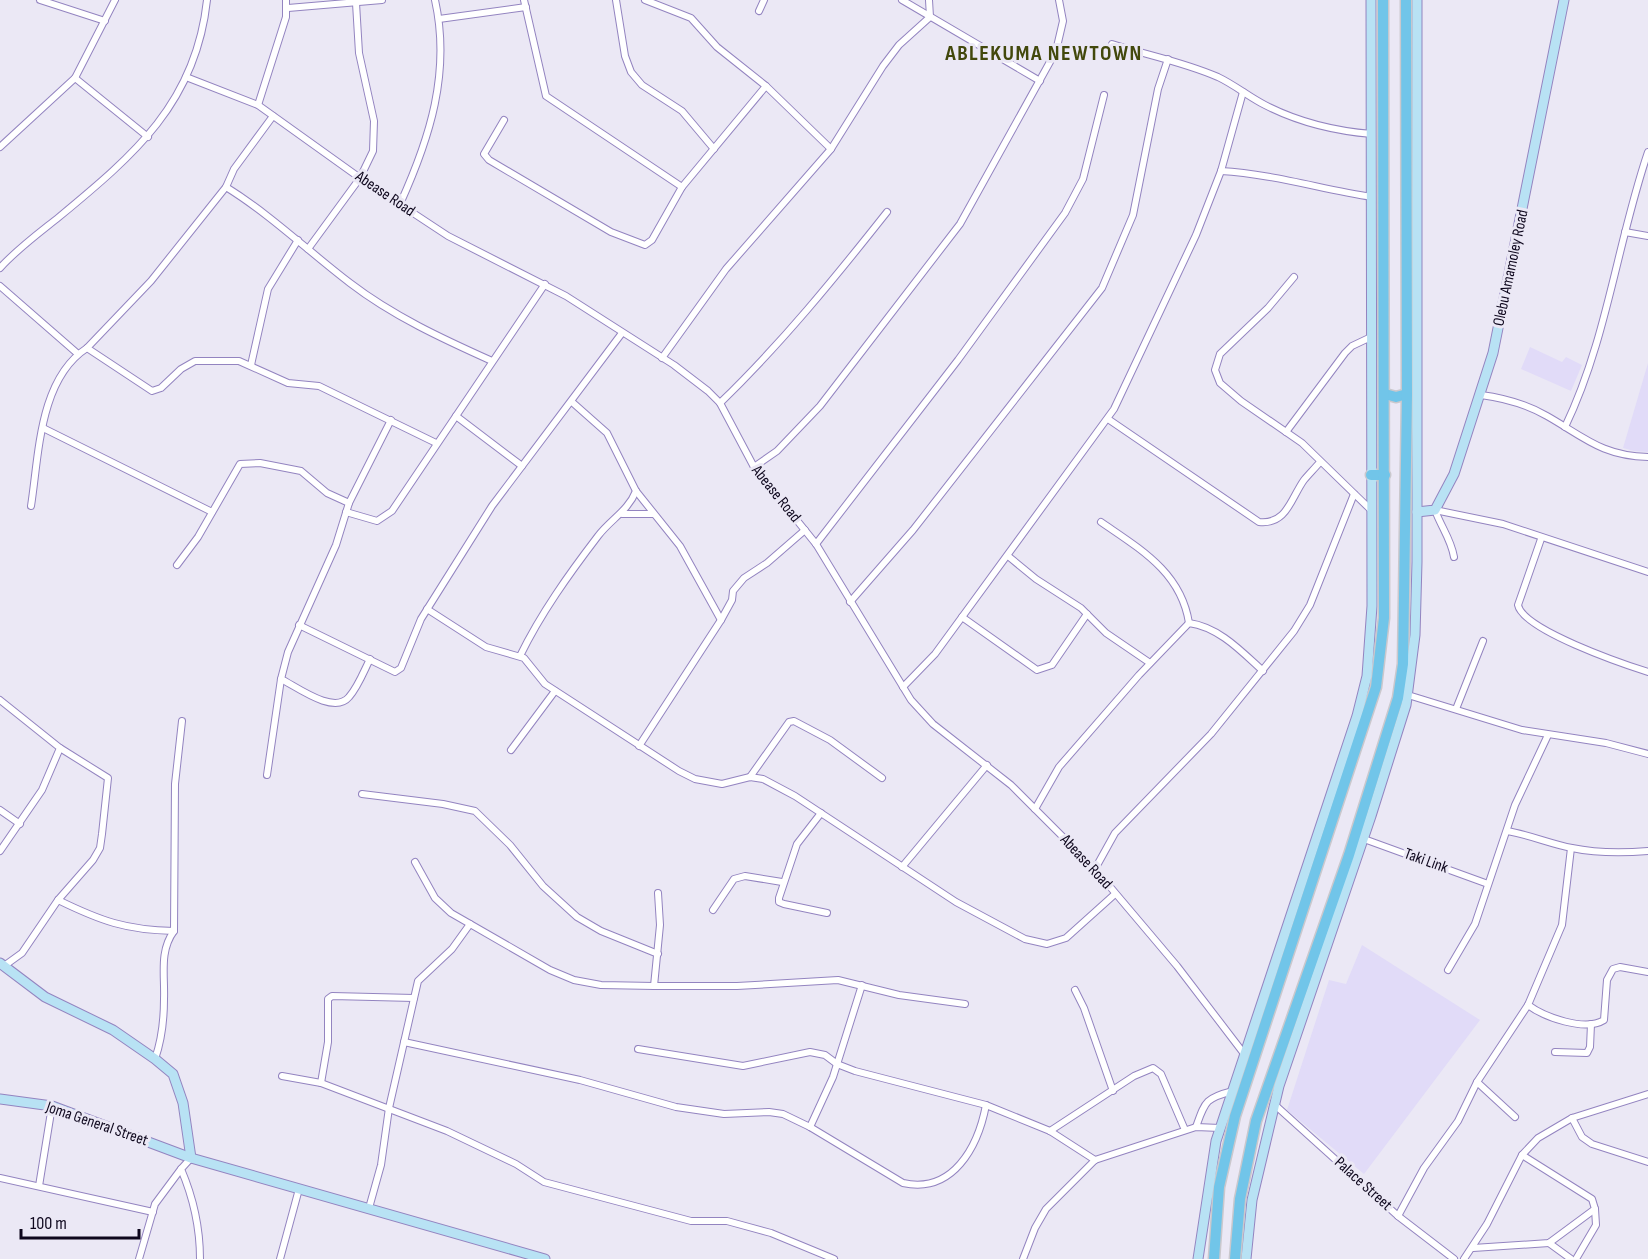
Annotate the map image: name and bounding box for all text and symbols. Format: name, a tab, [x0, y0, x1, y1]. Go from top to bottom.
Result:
district label: ABLEKUMA NEWTOWN	[944, 40, 1143, 67]
street label: Abease Road	[351, 167, 418, 221]
street label: Olebu Amamoley Road	[1489, 208, 1533, 328]
street label: Abease Road	[747, 461, 805, 526]
street label: Abease Road	[1055, 830, 1116, 893]
street label: Taki Link	[1402, 844, 1450, 878]
street label: Joma General Street	[43, 1097, 151, 1150]
street label: Palace Street	[1330, 1153, 1396, 1215]
scale bar	[21, 1202, 140, 1240]
text: 100 m	[30, 1213, 67, 1234]

